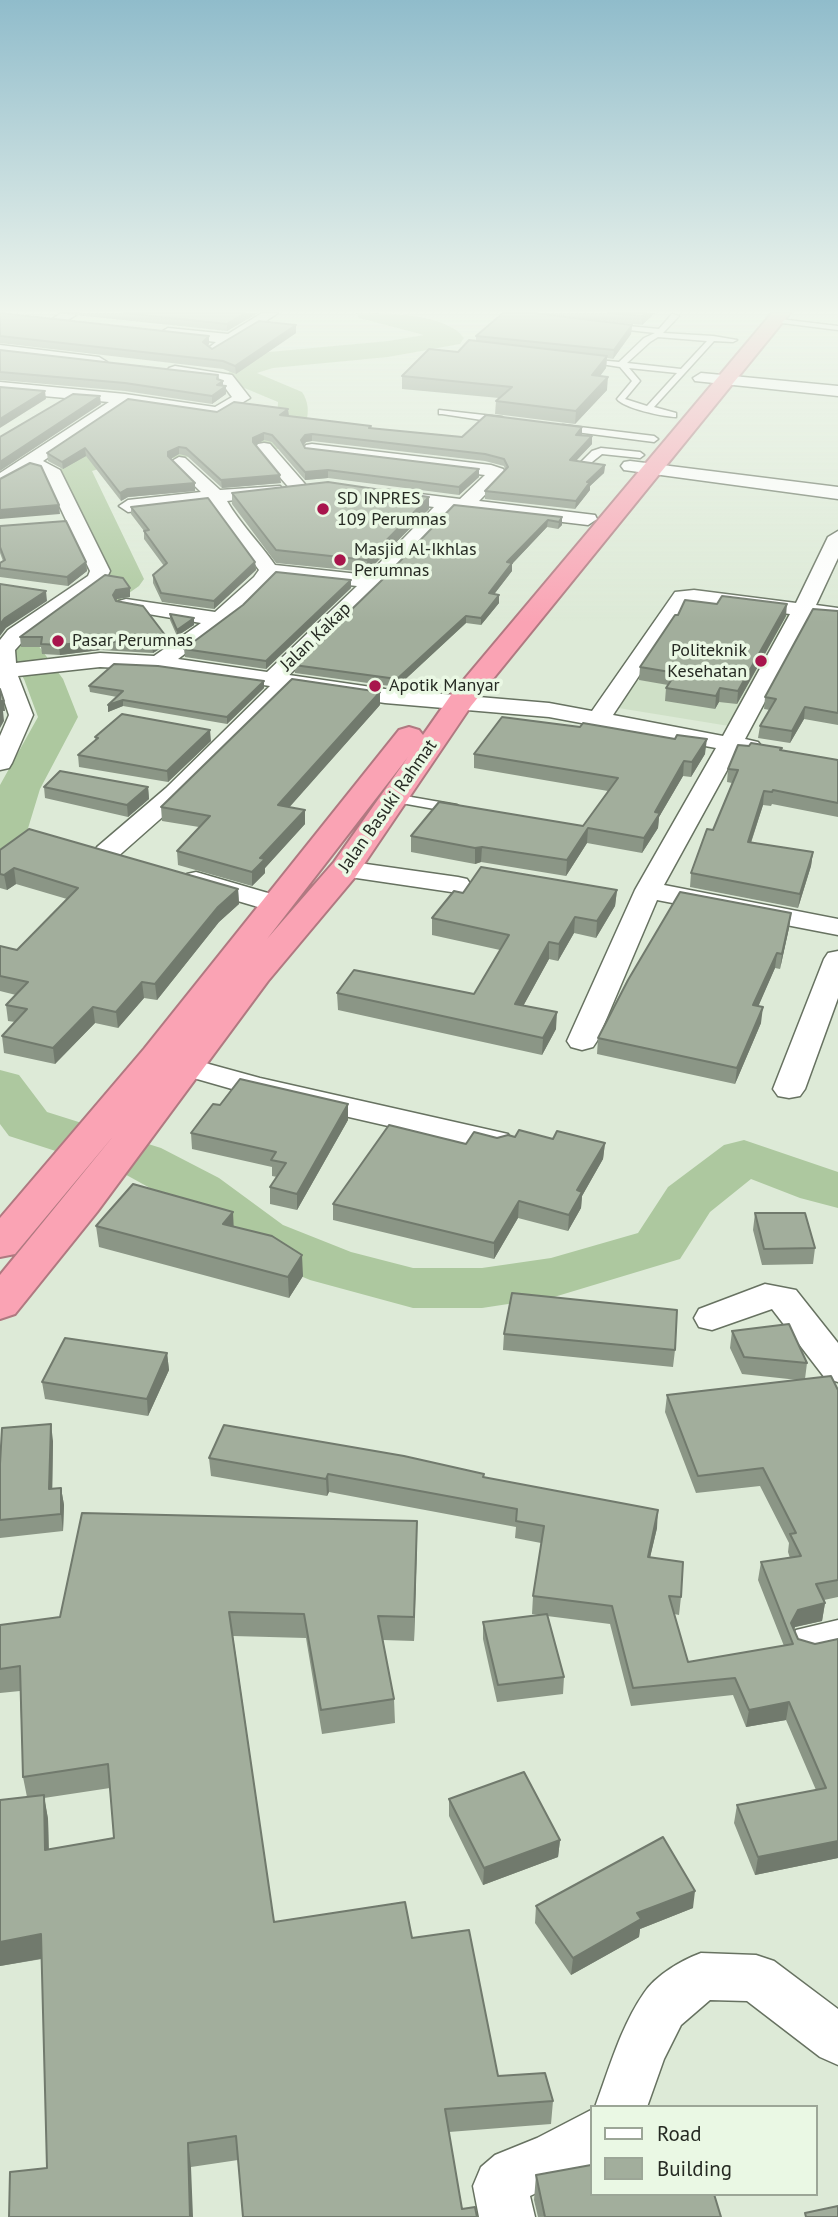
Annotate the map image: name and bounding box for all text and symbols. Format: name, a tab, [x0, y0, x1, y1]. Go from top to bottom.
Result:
place label: SD INPRES 109 Perumnas	[337, 488, 447, 530]
marker: SD INPRES 109 Perumnas	[315, 501, 331, 517]
place label: Masjid Al-Ikhlas Perumnas	[354, 539, 477, 582]
marker: Masjid Al-Ikhlas Perumnas	[332, 552, 348, 568]
street label: Jalan Kakap	[276, 598, 356, 676]
place label: Pasar Perumnas	[72, 630, 193, 652]
marker: Pasar Perumnas	[50, 633, 66, 649]
place label: Politeknik Kesehatan	[667, 640, 747, 682]
marker: Politeknik Kesehatan	[753, 653, 769, 669]
place label: Apotik Manyar	[389, 675, 500, 697]
marker: Apotik Manyar	[367, 678, 383, 694]
street label: Jalan Basuki Rahmat	[334, 736, 442, 876]
legend	[590, 2105, 817, 2196]
text: Road	[657, 2120, 701, 2147]
text: Building	[657, 2155, 732, 2182]

